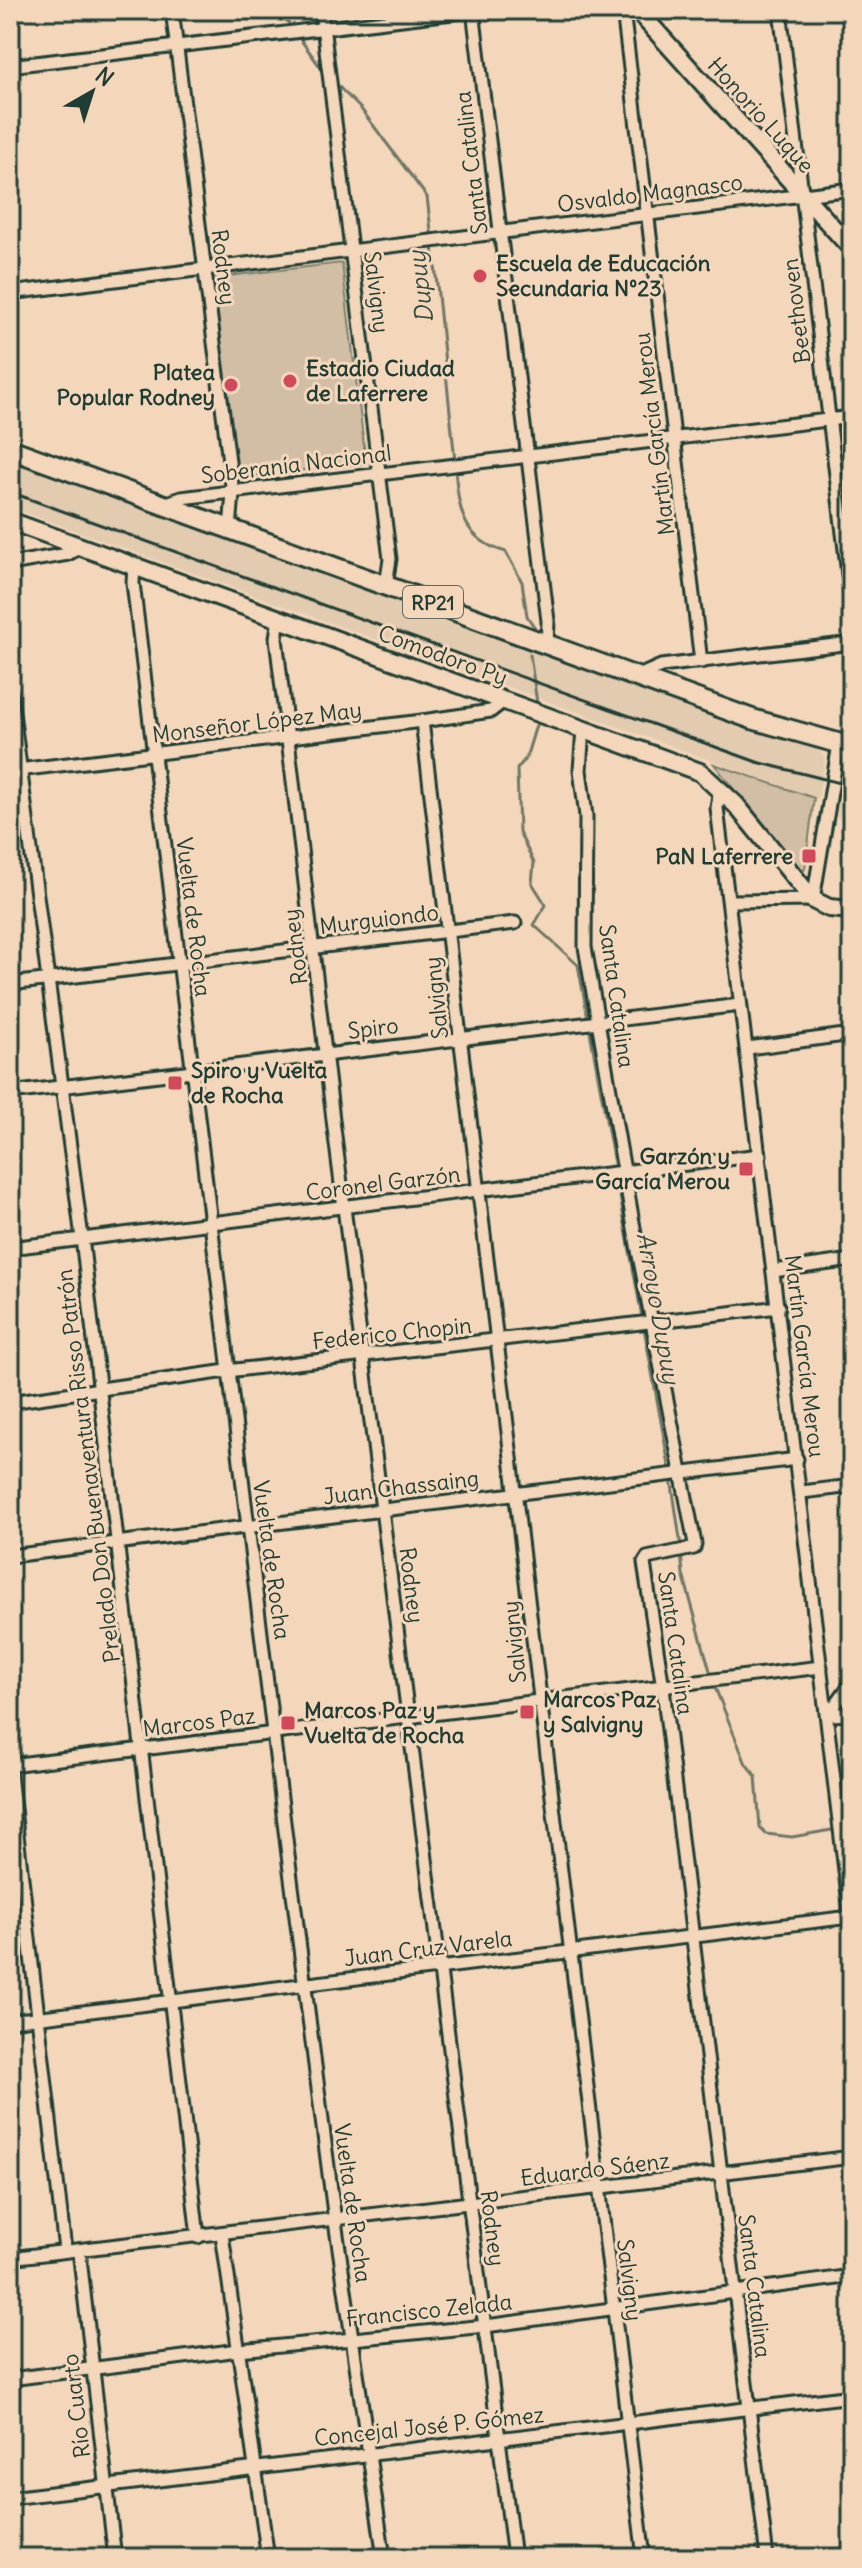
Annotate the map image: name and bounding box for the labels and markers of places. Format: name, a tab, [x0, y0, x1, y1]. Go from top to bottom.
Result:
place label: Escuela de Educación Secundaria Nº23	[496, 249, 711, 302]
marker: Escuela de Educación Secundaria Nº23	[471, 267, 489, 285]
place label: Estadio Ciudad de Laferrere	[306, 354, 455, 407]
place label: Platea Popular Rodney	[57, 358, 215, 411]
marker: Estadio Ciudad de Laferrere	[281, 372, 299, 390]
marker: Platea Popular Rodney	[222, 376, 240, 394]
place label: PaN Laferrere	[655, 842, 793, 870]
marker: PaN Laferrere	[800, 847, 818, 865]
place label: Spiro y Vuelta de Rocha	[191, 1056, 328, 1109]
marker: Spiro y Vuelta de Rocha	[166, 1074, 184, 1092]
place label: Garzón y García Merou	[595, 1142, 730, 1195]
marker: Garzón y García Merou	[737, 1160, 755, 1178]
place label: Marcos Paz y Salvigny	[543, 1685, 657, 1738]
place label: Marcos Paz y Vuelta de Rocha	[304, 1696, 465, 1749]
marker: Marcos Paz y Salvigny	[518, 1703, 536, 1721]
marker: Marcos Paz y Vuelta de Rocha	[279, 1714, 297, 1732]

